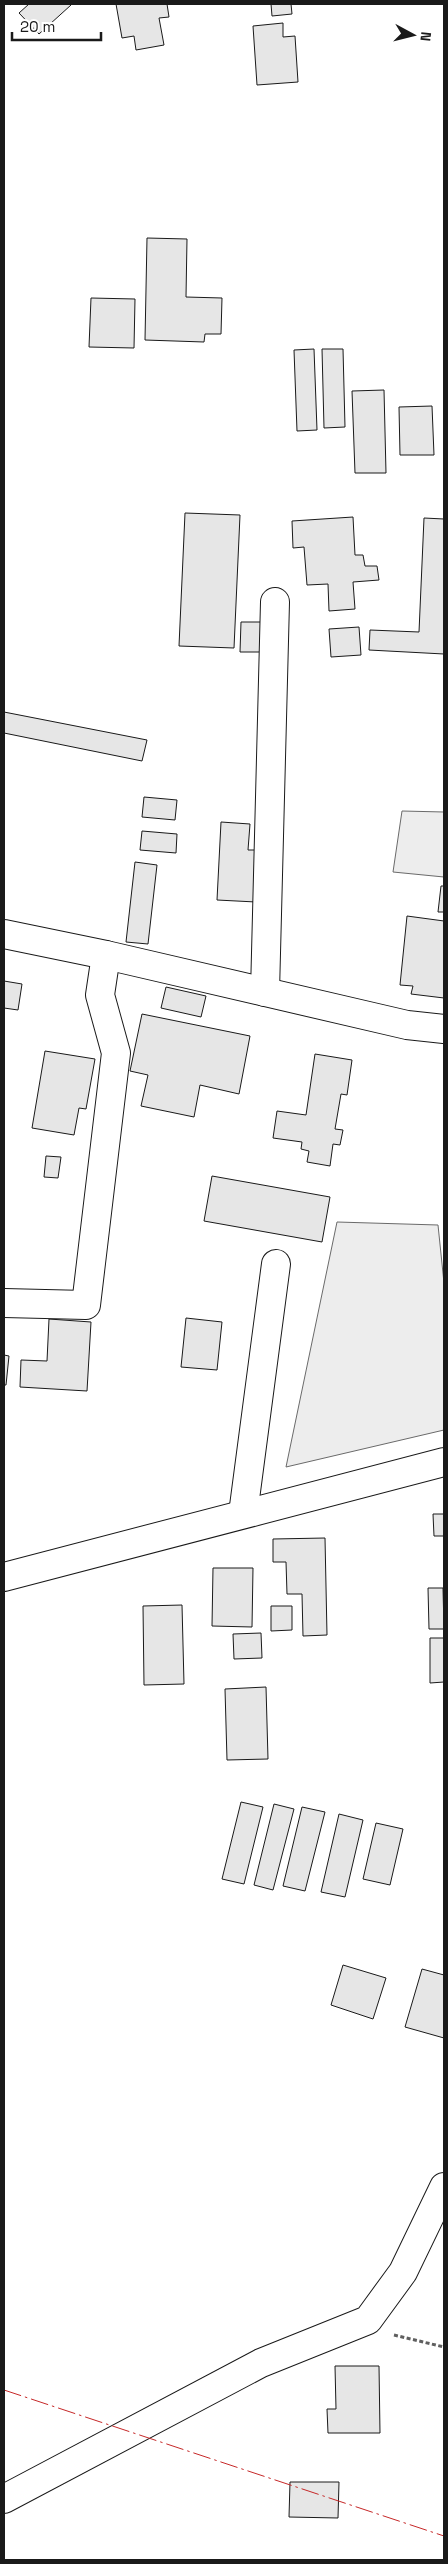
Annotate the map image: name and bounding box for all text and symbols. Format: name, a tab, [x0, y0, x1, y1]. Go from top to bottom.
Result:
scale bar	[12, 10, 101, 42]
north arrow	[388, 10, 438, 60]
text: 20 m	[20, 17, 55, 36]
text: N	[416, 31, 435, 42]

